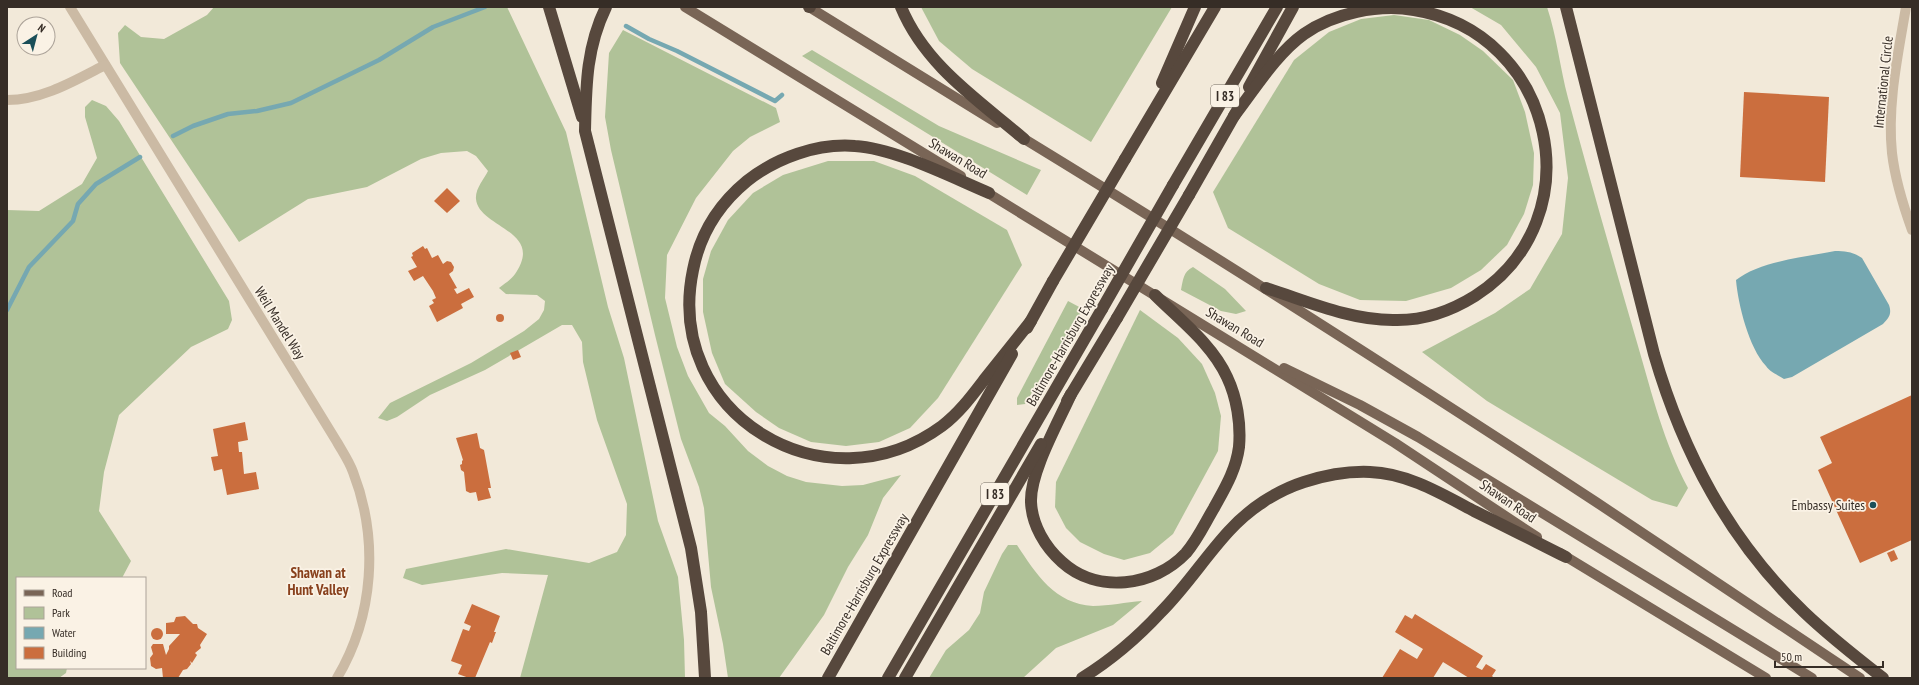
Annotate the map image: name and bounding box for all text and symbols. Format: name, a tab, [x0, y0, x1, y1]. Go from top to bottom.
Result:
north arrow	[16, 16, 56, 56]
text: N	[35, 20, 48, 35]
street label: International Circle	[1869, 35, 1897, 129]
road number: I 83	[1211, 85, 1239, 107]
street label: Shawan Road	[926, 134, 990, 182]
street label: Baltimore-Harrisburg Expressway	[1022, 260, 1118, 409]
street label: Weil Mandel Way	[251, 283, 310, 363]
street label: Shawan Road	[1203, 303, 1267, 351]
street label: Shawan Road	[1476, 475, 1540, 527]
road number: I 83	[981, 483, 1009, 505]
place label: Embassy Suites	[1792, 496, 1865, 514]
marker: Embassy Suites	[1868, 500, 1878, 510]
street label: Baltimore-Harrisburg Expressway	[816, 509, 912, 658]
district label: Shawan at Hunt Valley	[287, 563, 350, 599]
legend	[16, 577, 146, 669]
text: Road	[52, 585, 72, 600]
text: Park	[52, 605, 70, 620]
text: Water	[52, 625, 77, 640]
scale bar	[1775, 643, 1883, 669]
text: Building	[52, 645, 87, 660]
text: 50 m	[1781, 649, 1802, 664]

